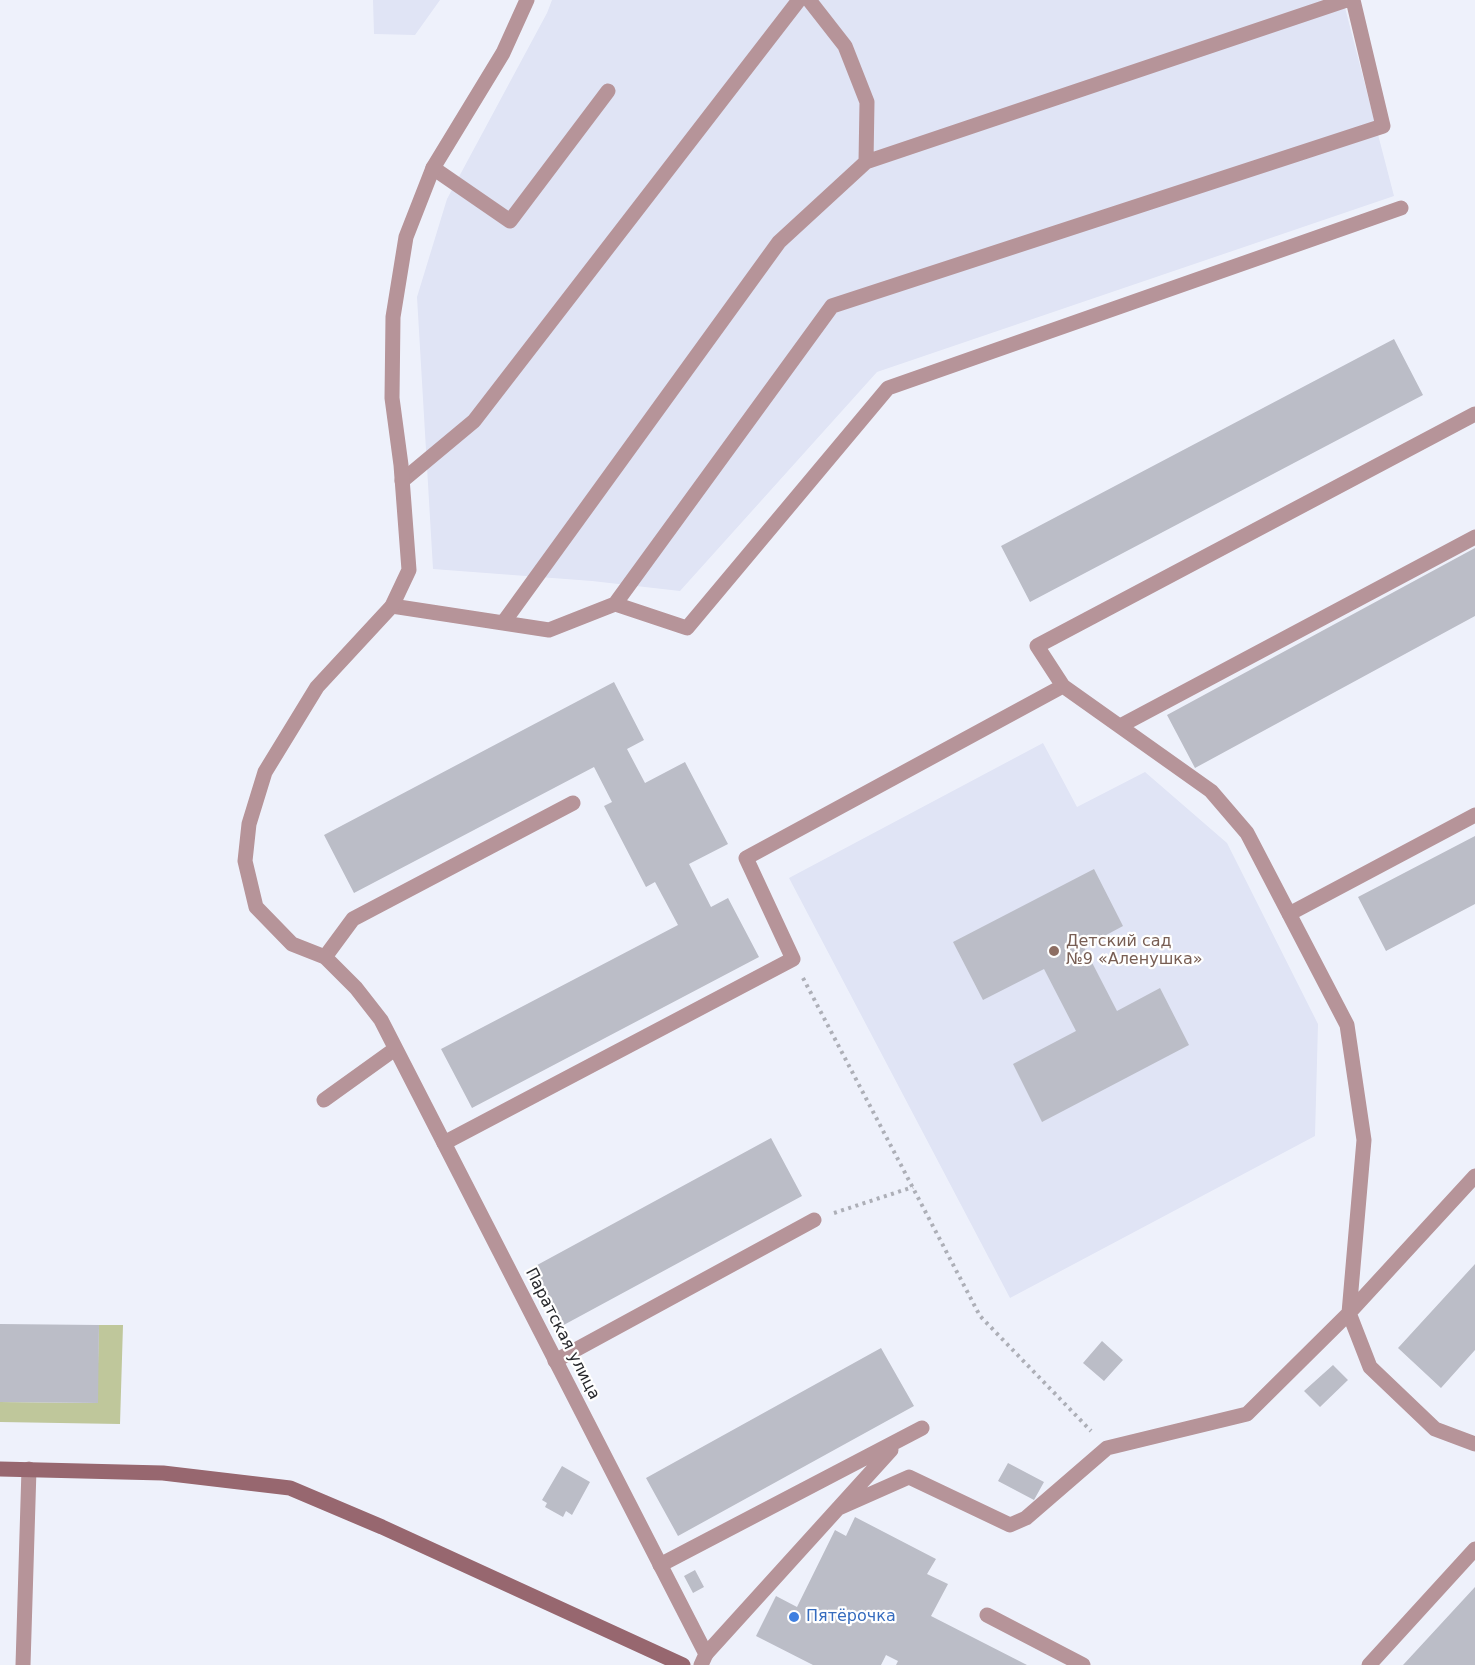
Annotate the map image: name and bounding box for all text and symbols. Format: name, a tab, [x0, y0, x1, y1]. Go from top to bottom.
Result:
place label: Детский сад №9 «Аленушка»	[1066, 932, 1203, 970]
marker: Детский сад №9 «Аленушка»	[1047, 944, 1061, 958]
street label: Паратская улица	[521, 1265, 603, 1403]
place label: Пятёрочка	[806, 1607, 896, 1627]
marker: Пятёрочка	[787, 1610, 801, 1624]

